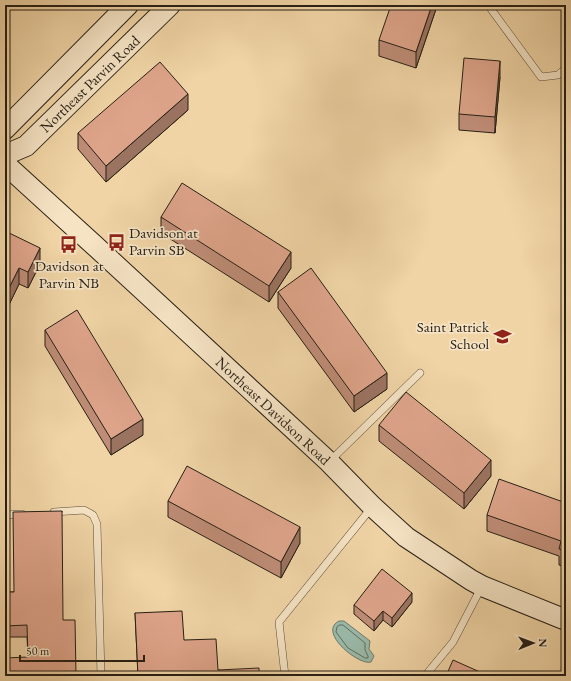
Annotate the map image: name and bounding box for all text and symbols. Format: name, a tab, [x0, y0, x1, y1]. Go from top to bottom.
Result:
street label: Northeast Parvin Road	[35, 31, 144, 136]
place label: Davidson at Parvin SB	[129, 223, 198, 259]
bus stop icon: Davidson at Parvin SB	[106, 232, 126, 252]
bus stop icon: Davidson at Parvin NB	[59, 235, 79, 255]
place label: Davidson at Parvin NB	[35, 256, 104, 292]
place label: Saint Patrick School	[417, 317, 490, 353]
school or university icon: Saint Patrick School	[492, 326, 512, 346]
street label: Northeast Davidson Road	[212, 352, 335, 469]
north arrow	[513, 623, 553, 663]
scale bar	[20, 637, 144, 663]
text: N	[536, 638, 550, 647]
text: 50 m	[26, 643, 50, 659]

